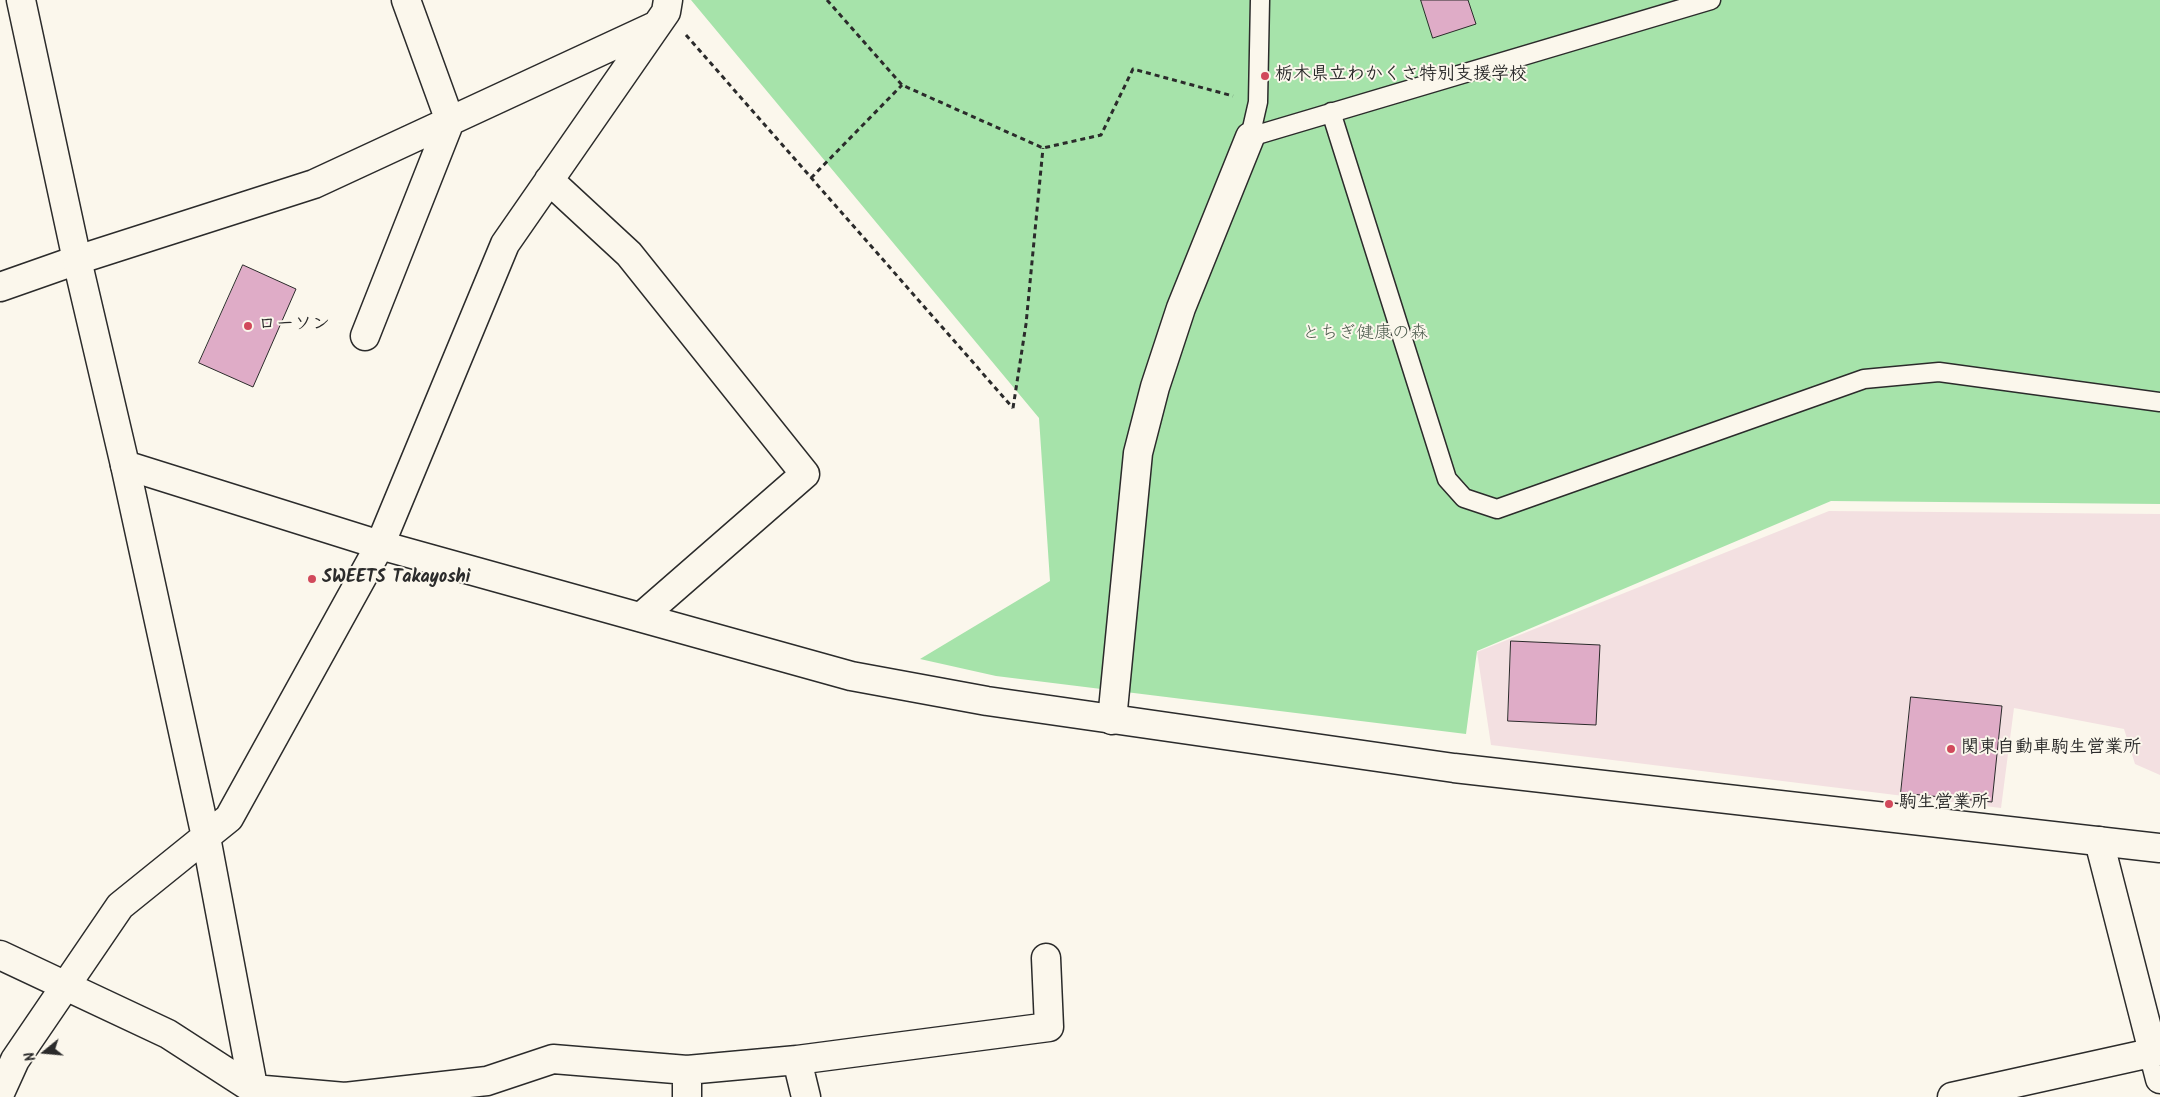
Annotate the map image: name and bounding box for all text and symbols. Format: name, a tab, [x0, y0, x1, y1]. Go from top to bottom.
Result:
place label: 栃木県立わかくさ特別支援学校	[1275, 65, 1527, 87]
marker: 栃木県立わかくさ特別支援学校	[1259, 70, 1271, 82]
place label: ローソン	[258, 315, 330, 337]
marker: ローソン	[242, 320, 254, 332]
park label: とちぎ健康の森	[1302, 324, 1428, 346]
place label: SWEETS Takayoshi	[322, 568, 470, 590]
marker: SWEETS Takayoshi	[306, 573, 318, 585]
place label: 関東自動車駒生営業所	[1961, 738, 2141, 760]
marker: 関東自動車駒生営業所	[1945, 743, 1957, 755]
place label: 駒生営業所	[1899, 793, 1989, 815]
marker: 駒生営業所	[1883, 798, 1895, 810]
north arrow	[20, 1027, 70, 1077]
text: N	[19, 1049, 42, 1064]

